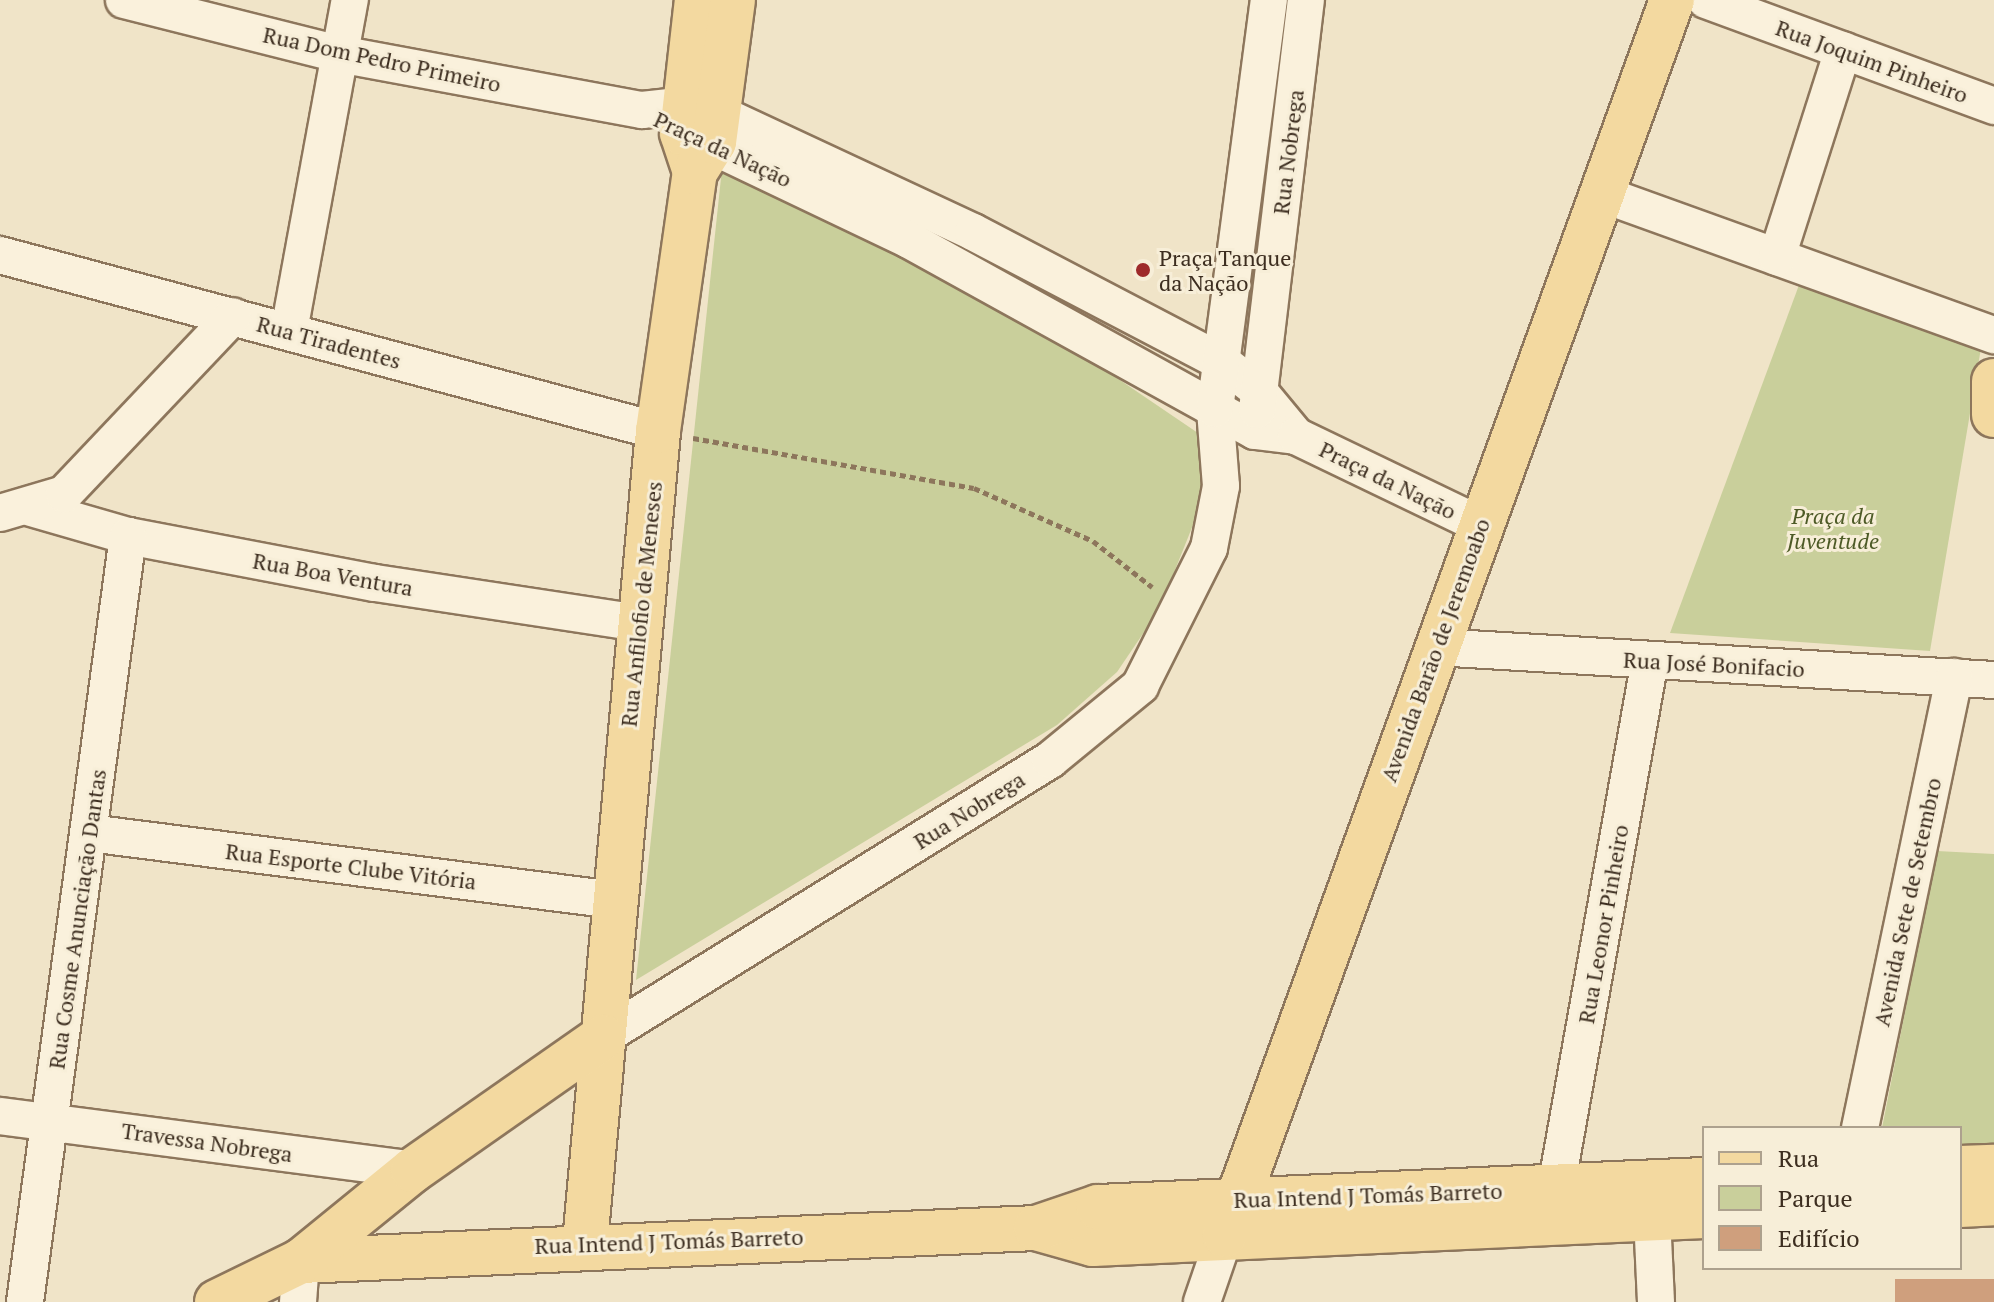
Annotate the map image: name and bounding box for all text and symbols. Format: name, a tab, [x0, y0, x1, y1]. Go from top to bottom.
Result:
street label: Rua Joquim Pinheiro	[1772, 14, 1972, 108]
street label: Rua Dom Pedro Primeiro	[261, 21, 503, 97]
street label: Rua Nobrega	[1267, 88, 1309, 216]
street label: Praça da Nação	[650, 106, 796, 192]
place label: Praça Tanque da Nação	[1159, 244, 1291, 296]
marker: Praça Tanque da Nação	[1134, 261, 1152, 279]
street label: Rua Tiradentes	[254, 310, 404, 374]
street label: Praça da Nação	[1315, 436, 1461, 524]
street label: Rua Anfilofio de Meneses	[615, 480, 667, 728]
park label: Praça da Juventude	[1787, 502, 1879, 554]
street label: Avenida Barão de Jeremoabo	[1375, 515, 1495, 785]
street label: Rua Boa Ventura	[251, 547, 415, 601]
street label: Rua José Bonifacio	[1623, 646, 1805, 682]
street label: Rua Nobrega	[909, 766, 1029, 854]
street label: Rua Cosme Anunciação Dantas	[43, 767, 111, 1071]
street label: Avenida Sete de Setembro	[1868, 775, 1946, 1029]
street label: Rua Leonor Pinheiro	[1573, 823, 1633, 1025]
street label: Rua Esporte Clube Vitória	[224, 837, 478, 895]
street label: Travessa Nobrega	[120, 1117, 294, 1167]
legend	[1702, 1126, 1962, 1270]
text: Rua	[1778, 1142, 1819, 1174]
street label: Rua Intend J Tomás Barreto	[1233, 1177, 1503, 1213]
text: Parque	[1778, 1182, 1853, 1214]
text: Edifício	[1778, 1222, 1860, 1254]
street label: Rua Intend J Tomás Barreto	[534, 1223, 804, 1259]

